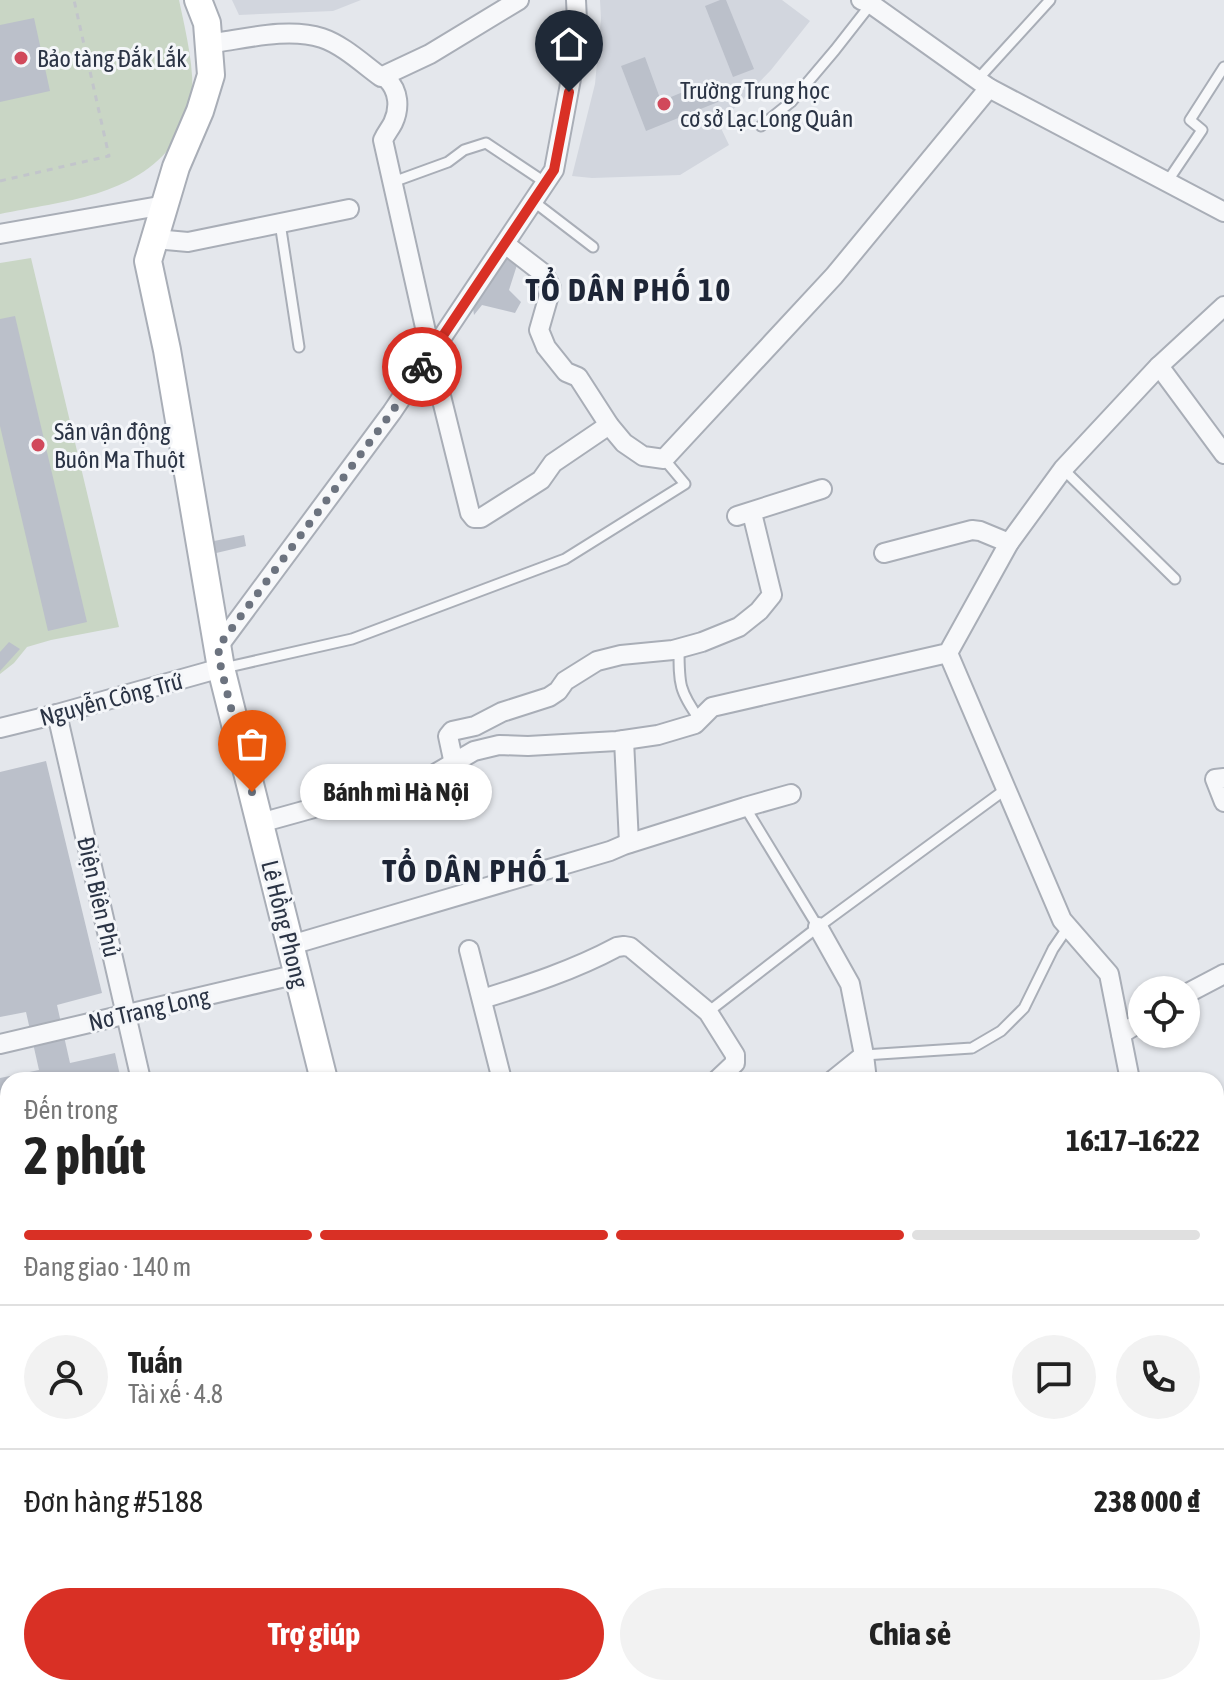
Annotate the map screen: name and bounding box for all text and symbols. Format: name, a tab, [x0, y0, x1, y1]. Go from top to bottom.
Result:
pin	[535, 10, 603, 92]
icon: home	[547, 22, 591, 66]
place label: Bảo tàng Đắk Lắk	[37, 45, 187, 72]
marker: Bảo tàng Đắk Lắk	[12, 49, 30, 67]
place label: Trường Trung học cơ sở Lạc Long Quân	[680, 77, 853, 132]
marker: Trường Trung học cơ sở Lạc Long Quân	[655, 95, 673, 113]
district label: TỔ DÂN PHỐ 10	[526, 267, 732, 308]
courier	[382, 327, 462, 407]
icon: bike	[400, 345, 444, 389]
place label: Sân vận động Buôn Ma Thuột	[54, 418, 185, 473]
marker: Sân vận động Buôn Ma Thuột	[29, 436, 47, 454]
street label: Nguyễn Công Trứ	[37, 667, 186, 731]
pin	[218, 710, 286, 792]
icon: bag	[230, 722, 274, 766]
callout: Bánh mì Hà Nội	[300, 764, 492, 820]
text: Bánh mì Hà Nội	[323, 777, 469, 807]
street label: Điện Biên Phủ	[72, 834, 126, 960]
district label: TỔ DÂN PHỐ 1	[382, 848, 572, 889]
street label: Lê Hồng Phong	[256, 857, 314, 991]
map controls	[1128, 976, 1200, 1048]
button: locate	[1128, 976, 1200, 1048]
street label: Nơ Trang Long	[86, 982, 213, 1036]
text: Đến trong	[24, 1095, 118, 1125]
text: 16:17–16:22	[1066, 1123, 1200, 1157]
text: 2 phút	[24, 1125, 146, 1185]
text: Đang giao · 140 m	[24, 1252, 191, 1282]
button: person	[24, 1335, 108, 1419]
button: chat	[1012, 1335, 1096, 1419]
button: phone	[1116, 1335, 1200, 1419]
text: Tuấn	[128, 1345, 183, 1379]
text: Tài xế · 4.8	[128, 1379, 223, 1409]
text: Đơn hàng #5188	[24, 1484, 203, 1518]
text: 238 000 ₫	[1094, 1484, 1200, 1518]
button: Trợ giúp	[24, 1588, 604, 1680]
button: Chia sẻ	[620, 1588, 1200, 1680]

